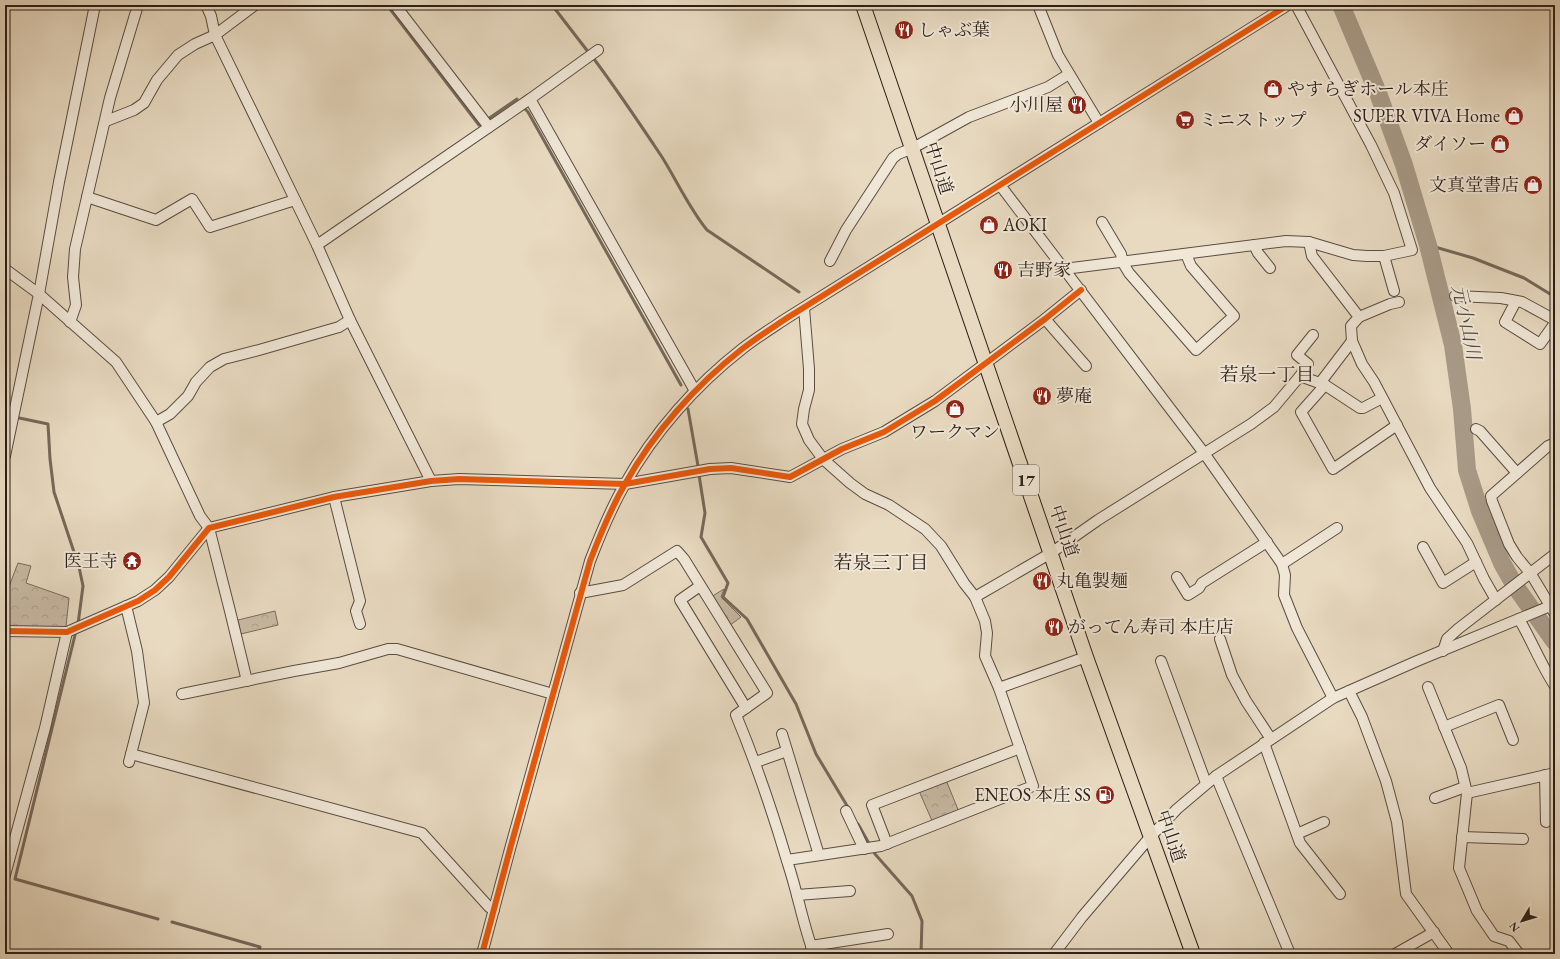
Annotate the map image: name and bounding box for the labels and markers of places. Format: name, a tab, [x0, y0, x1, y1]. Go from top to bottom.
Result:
place label: しゃぶ葉	[918, 18, 990, 41]
restaurant icon: しゃぶ葉	[893, 19, 915, 41]
place label: やすらぎホール本庄	[1287, 77, 1449, 100]
shop icon: やすらぎホール本庄	[1262, 78, 1284, 100]
place label: 小川屋	[1009, 93, 1063, 116]
restaurant icon: 小川屋	[1066, 94, 1088, 116]
place label: SUPER VIVA Home	[1353, 104, 1500, 127]
shop icon: SUPER VIVA Home	[1503, 105, 1525, 127]
place label: ミニストップ	[1199, 108, 1306, 131]
supermarket icon: ミニストップ	[1174, 109, 1196, 131]
place label: ダイソー	[1414, 132, 1486, 155]
shop icon: ダイソー	[1489, 133, 1511, 155]
place label: 文真堂書店	[1429, 173, 1519, 196]
shop icon: 文真堂書店	[1522, 174, 1544, 196]
place label: AOKI	[1002, 213, 1047, 236]
shop icon: AOKI	[978, 214, 1000, 236]
place label: 吉野家	[1017, 258, 1071, 281]
restaurant icon: 吉野家	[992, 259, 1014, 281]
place label: 夢庵	[1056, 384, 1092, 407]
restaurant icon: 夢庵	[1031, 385, 1053, 407]
shop icon: ワークマン	[944, 398, 966, 420]
place label: ワークマン	[910, 420, 1000, 443]
place label: 医王寺	[64, 549, 118, 572]
temple icon: 医王寺	[121, 550, 143, 572]
place label: 丸亀製麺	[1056, 569, 1128, 592]
restaurant icon: 丸亀製麺	[1031, 570, 1053, 592]
place label: がってん寿司 本庄店	[1068, 615, 1234, 638]
restaurant icon: がってん寿司 本庄店	[1043, 616, 1065, 638]
place label: ENEOS 本庄 SS	[974, 783, 1091, 806]
fuel station icon: ENEOS 本庄 SS	[1094, 784, 1116, 806]

